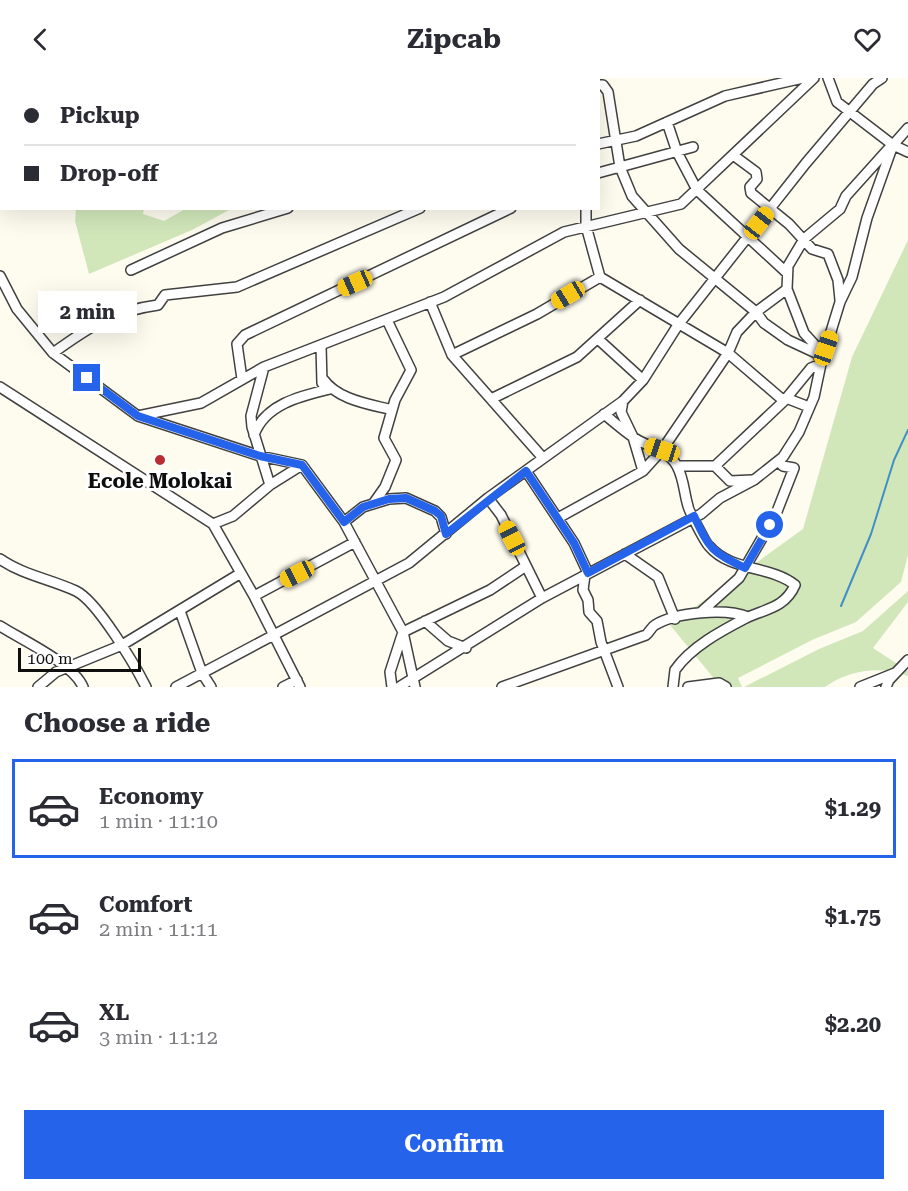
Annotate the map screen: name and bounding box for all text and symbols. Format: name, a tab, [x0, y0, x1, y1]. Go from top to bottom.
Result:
icon: back	[24, 23, 57, 56]
text: Zipcab	[407, 23, 501, 55]
icon: heart	[851, 23, 884, 56]
text: Pickup	[60, 103, 140, 128]
text: Drop-off	[60, 161, 158, 186]
car	[741, 203, 777, 243]
car	[335, 267, 375, 299]
car	[548, 278, 588, 312]
callout: 2 min	[38, 291, 136, 333]
text: 2 min	[60, 300, 115, 324]
car	[812, 328, 840, 368]
route end	[73, 364, 100, 391]
car	[642, 436, 682, 464]
marker: Ecole Molokai	[153, 453, 167, 467]
place label: Ecole Molokai	[88, 469, 232, 493]
route start	[756, 511, 783, 538]
car	[496, 518, 528, 558]
car	[277, 558, 317, 590]
scale bar	[18, 645, 141, 672]
text: 100 m	[27, 649, 73, 668]
text: Choose a ride	[24, 707, 210, 739]
icon: car	[27, 782, 81, 836]
text: Economy	[99, 784, 203, 809]
text: $1.29	[825, 796, 881, 821]
text: 1 min · 11:10	[99, 809, 218, 833]
icon: car	[27, 890, 81, 944]
text: Comfort	[99, 892, 192, 917]
text: $1.75	[825, 904, 881, 929]
text: 2 min · 11:11	[99, 917, 218, 941]
icon: car	[27, 998, 81, 1052]
text: XL	[99, 1000, 129, 1025]
text: $2.20	[825, 1012, 881, 1037]
text: 3 min · 11:12	[99, 1025, 218, 1049]
button: Confirm	[24, 1110, 884, 1179]

